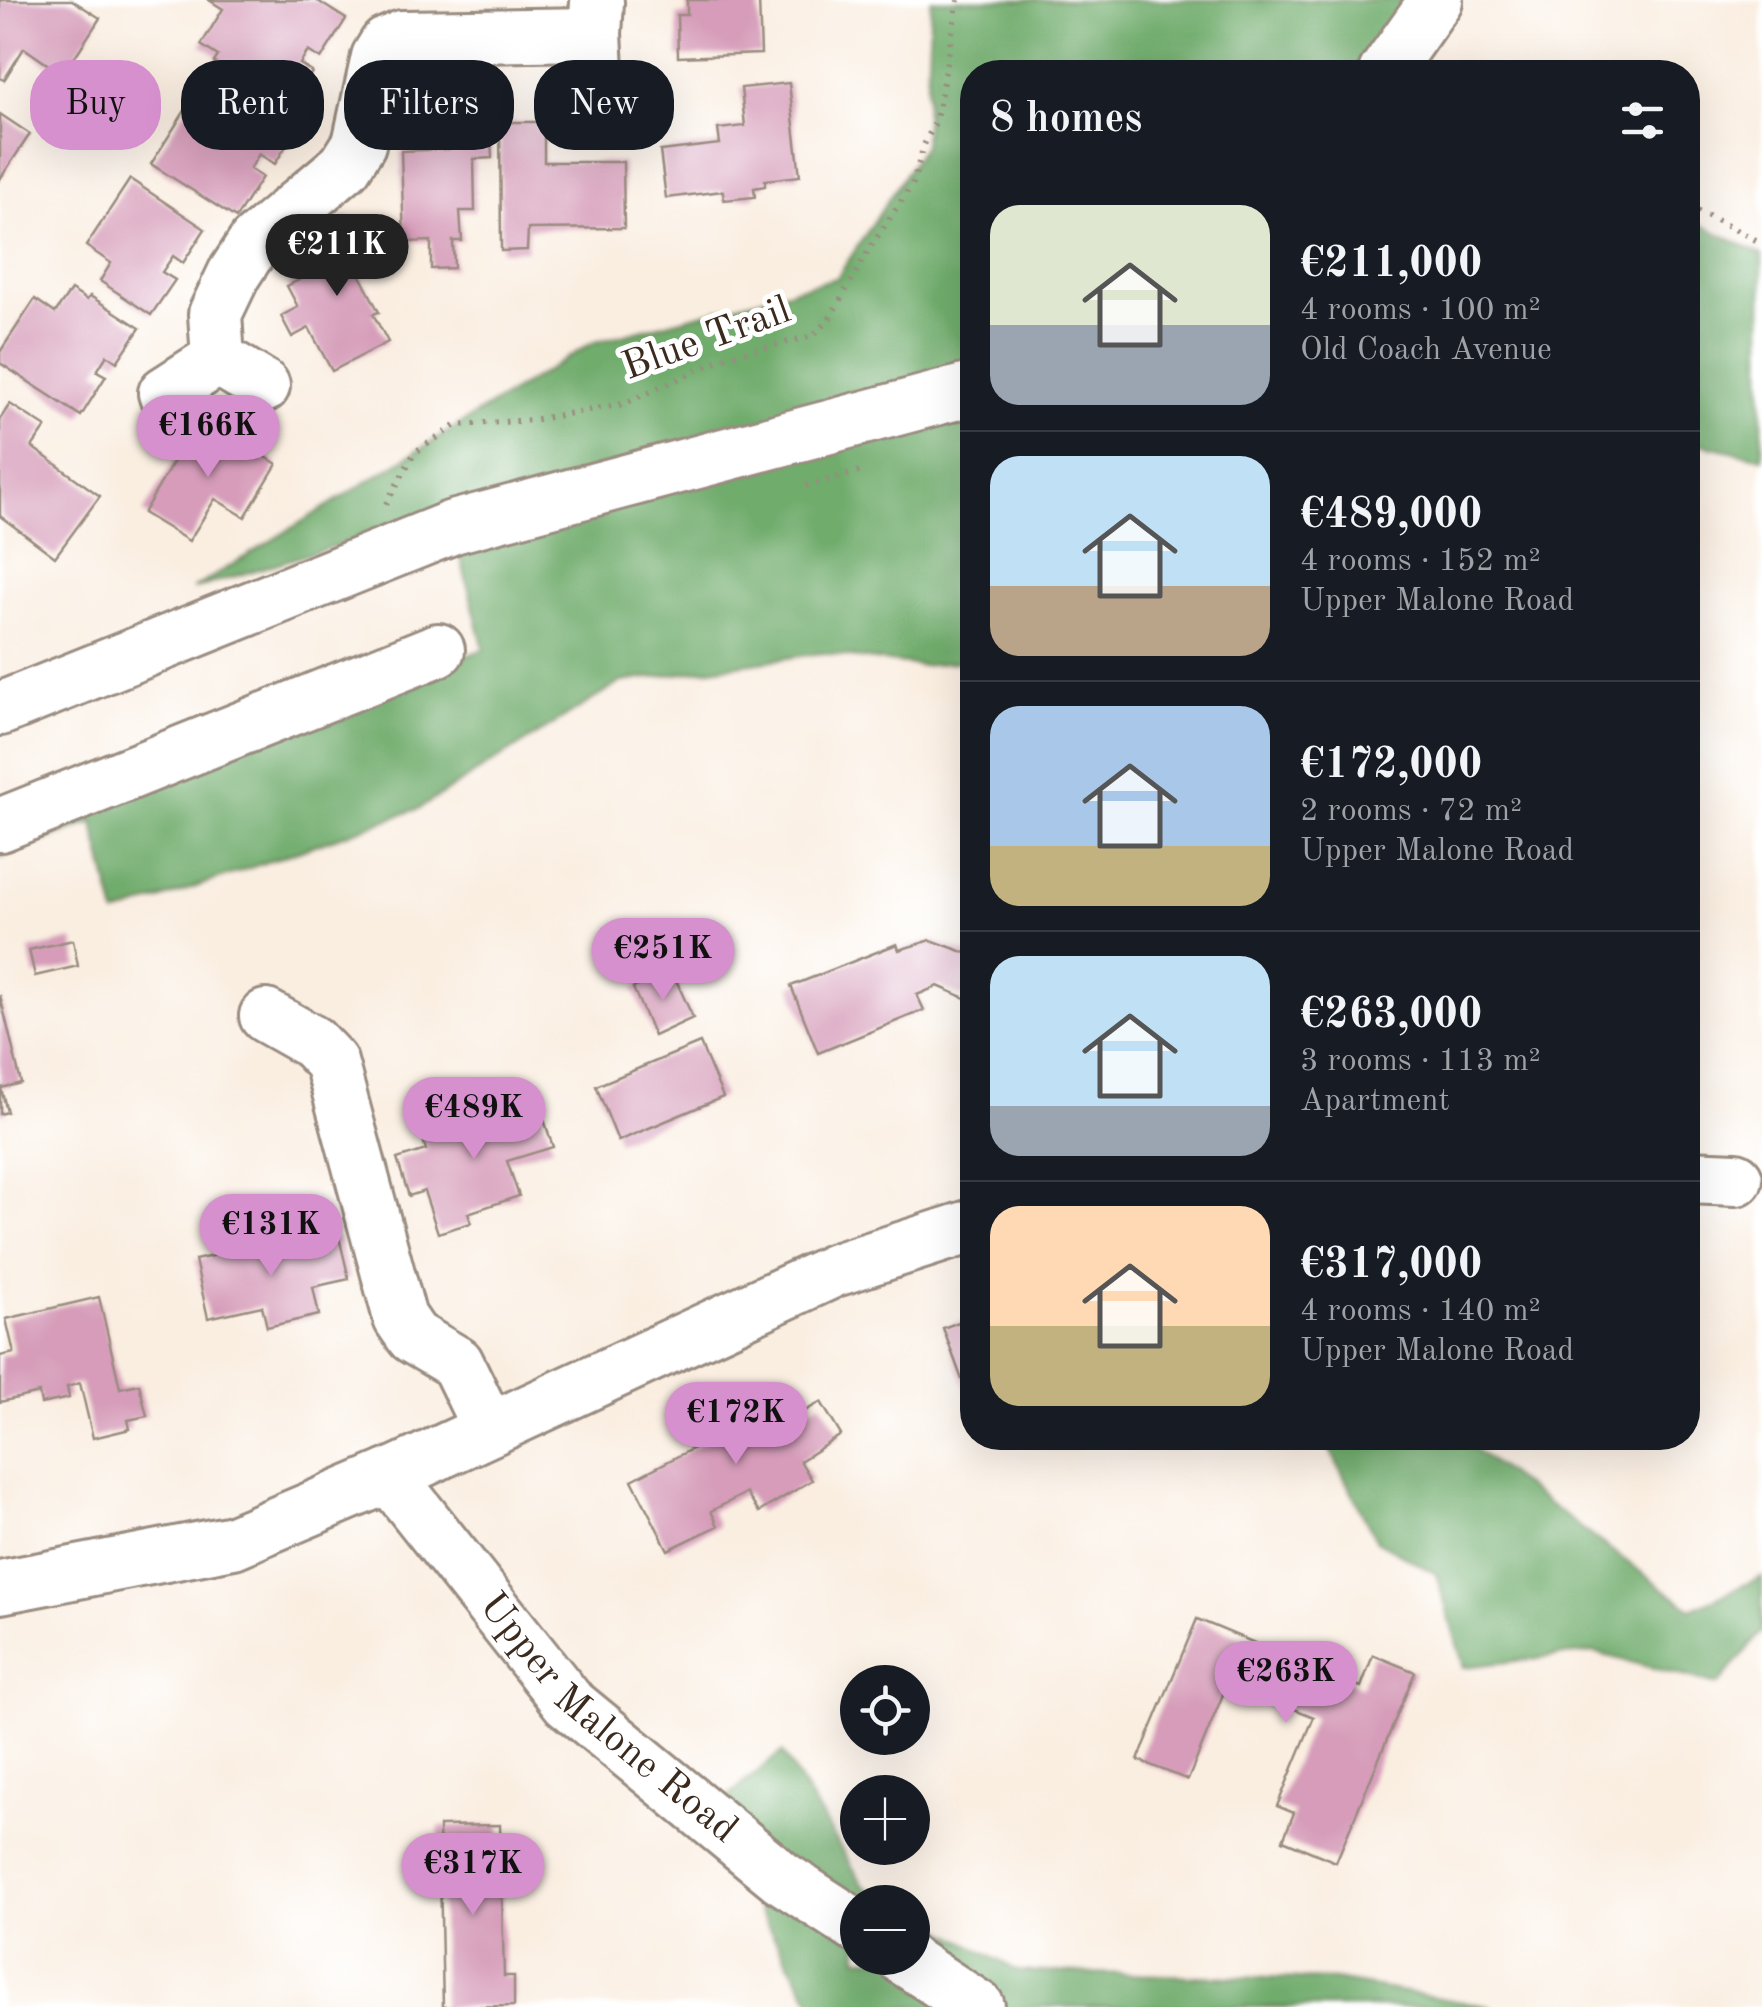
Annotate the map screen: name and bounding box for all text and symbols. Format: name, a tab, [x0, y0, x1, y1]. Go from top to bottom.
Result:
chip: Buy	[30, 60, 161, 150]
chip: Rent	[181, 60, 324, 150]
chip: Filters	[344, 60, 514, 150]
chip: New	[534, 60, 674, 150]
icon: filters	[1615, 93, 1670, 148]
text: 8 homes	[990, 99, 1142, 141]
pin: €211K	[267, 214, 407, 299]
text: €211K	[288, 230, 386, 262]
text: €211,000	[1300, 244, 1482, 286]
icon: home	[1070, 245, 1190, 365]
street label: Blue Trail	[618, 291, 796, 389]
text: 4 rooms · 100 m²	[1300, 295, 1541, 327]
text: Old Coach Avenue	[1300, 335, 1552, 367]
pin: €166K	[138, 395, 278, 480]
text: €166K	[159, 411, 257, 443]
text: €489,000	[1300, 495, 1482, 537]
icon: home	[1070, 496, 1190, 616]
text: 4 rooms · 152 m²	[1300, 546, 1541, 578]
text: Upper Malone Road	[1300, 586, 1574, 618]
text: €172,000	[1300, 745, 1482, 787]
icon: home	[1070, 746, 1190, 866]
text: 2 rooms · 72 m²	[1300, 796, 1522, 828]
text: Upper Malone Road	[1300, 836, 1574, 868]
pin: €251K	[593, 918, 733, 1003]
text: €251K	[614, 934, 712, 966]
text: €263,000	[1300, 995, 1482, 1037]
icon: home	[1070, 996, 1190, 1116]
text: 3 rooms · 113 m²	[1300, 1046, 1541, 1078]
pin: €489K	[404, 1077, 544, 1162]
text: Apartment	[1300, 1086, 1450, 1118]
text: €489K	[425, 1093, 523, 1125]
pin: €131K	[201, 1194, 341, 1279]
text: €131K	[222, 1210, 320, 1242]
text: €317,000	[1300, 1245, 1482, 1287]
icon: home	[1070, 1246, 1190, 1366]
text: 4 rooms · 140 m²	[1300, 1296, 1541, 1328]
text: Upper Malone Road	[1300, 1336, 1574, 1368]
pin: €172K	[666, 1382, 806, 1467]
text: €172K	[687, 1398, 785, 1430]
street label: Upper Malone Road	[470, 1586, 744, 1852]
pin: €263K	[1216, 1641, 1356, 1726]
text: €263K	[1237, 1657, 1335, 1689]
map controls	[840, 1665, 930, 1975]
button: locate	[840, 1665, 930, 1755]
button: +	[840, 1775, 930, 1865]
pin: €317K	[403, 1833, 543, 1918]
text: €317K	[424, 1849, 522, 1881]
button: −	[840, 1885, 930, 1975]

